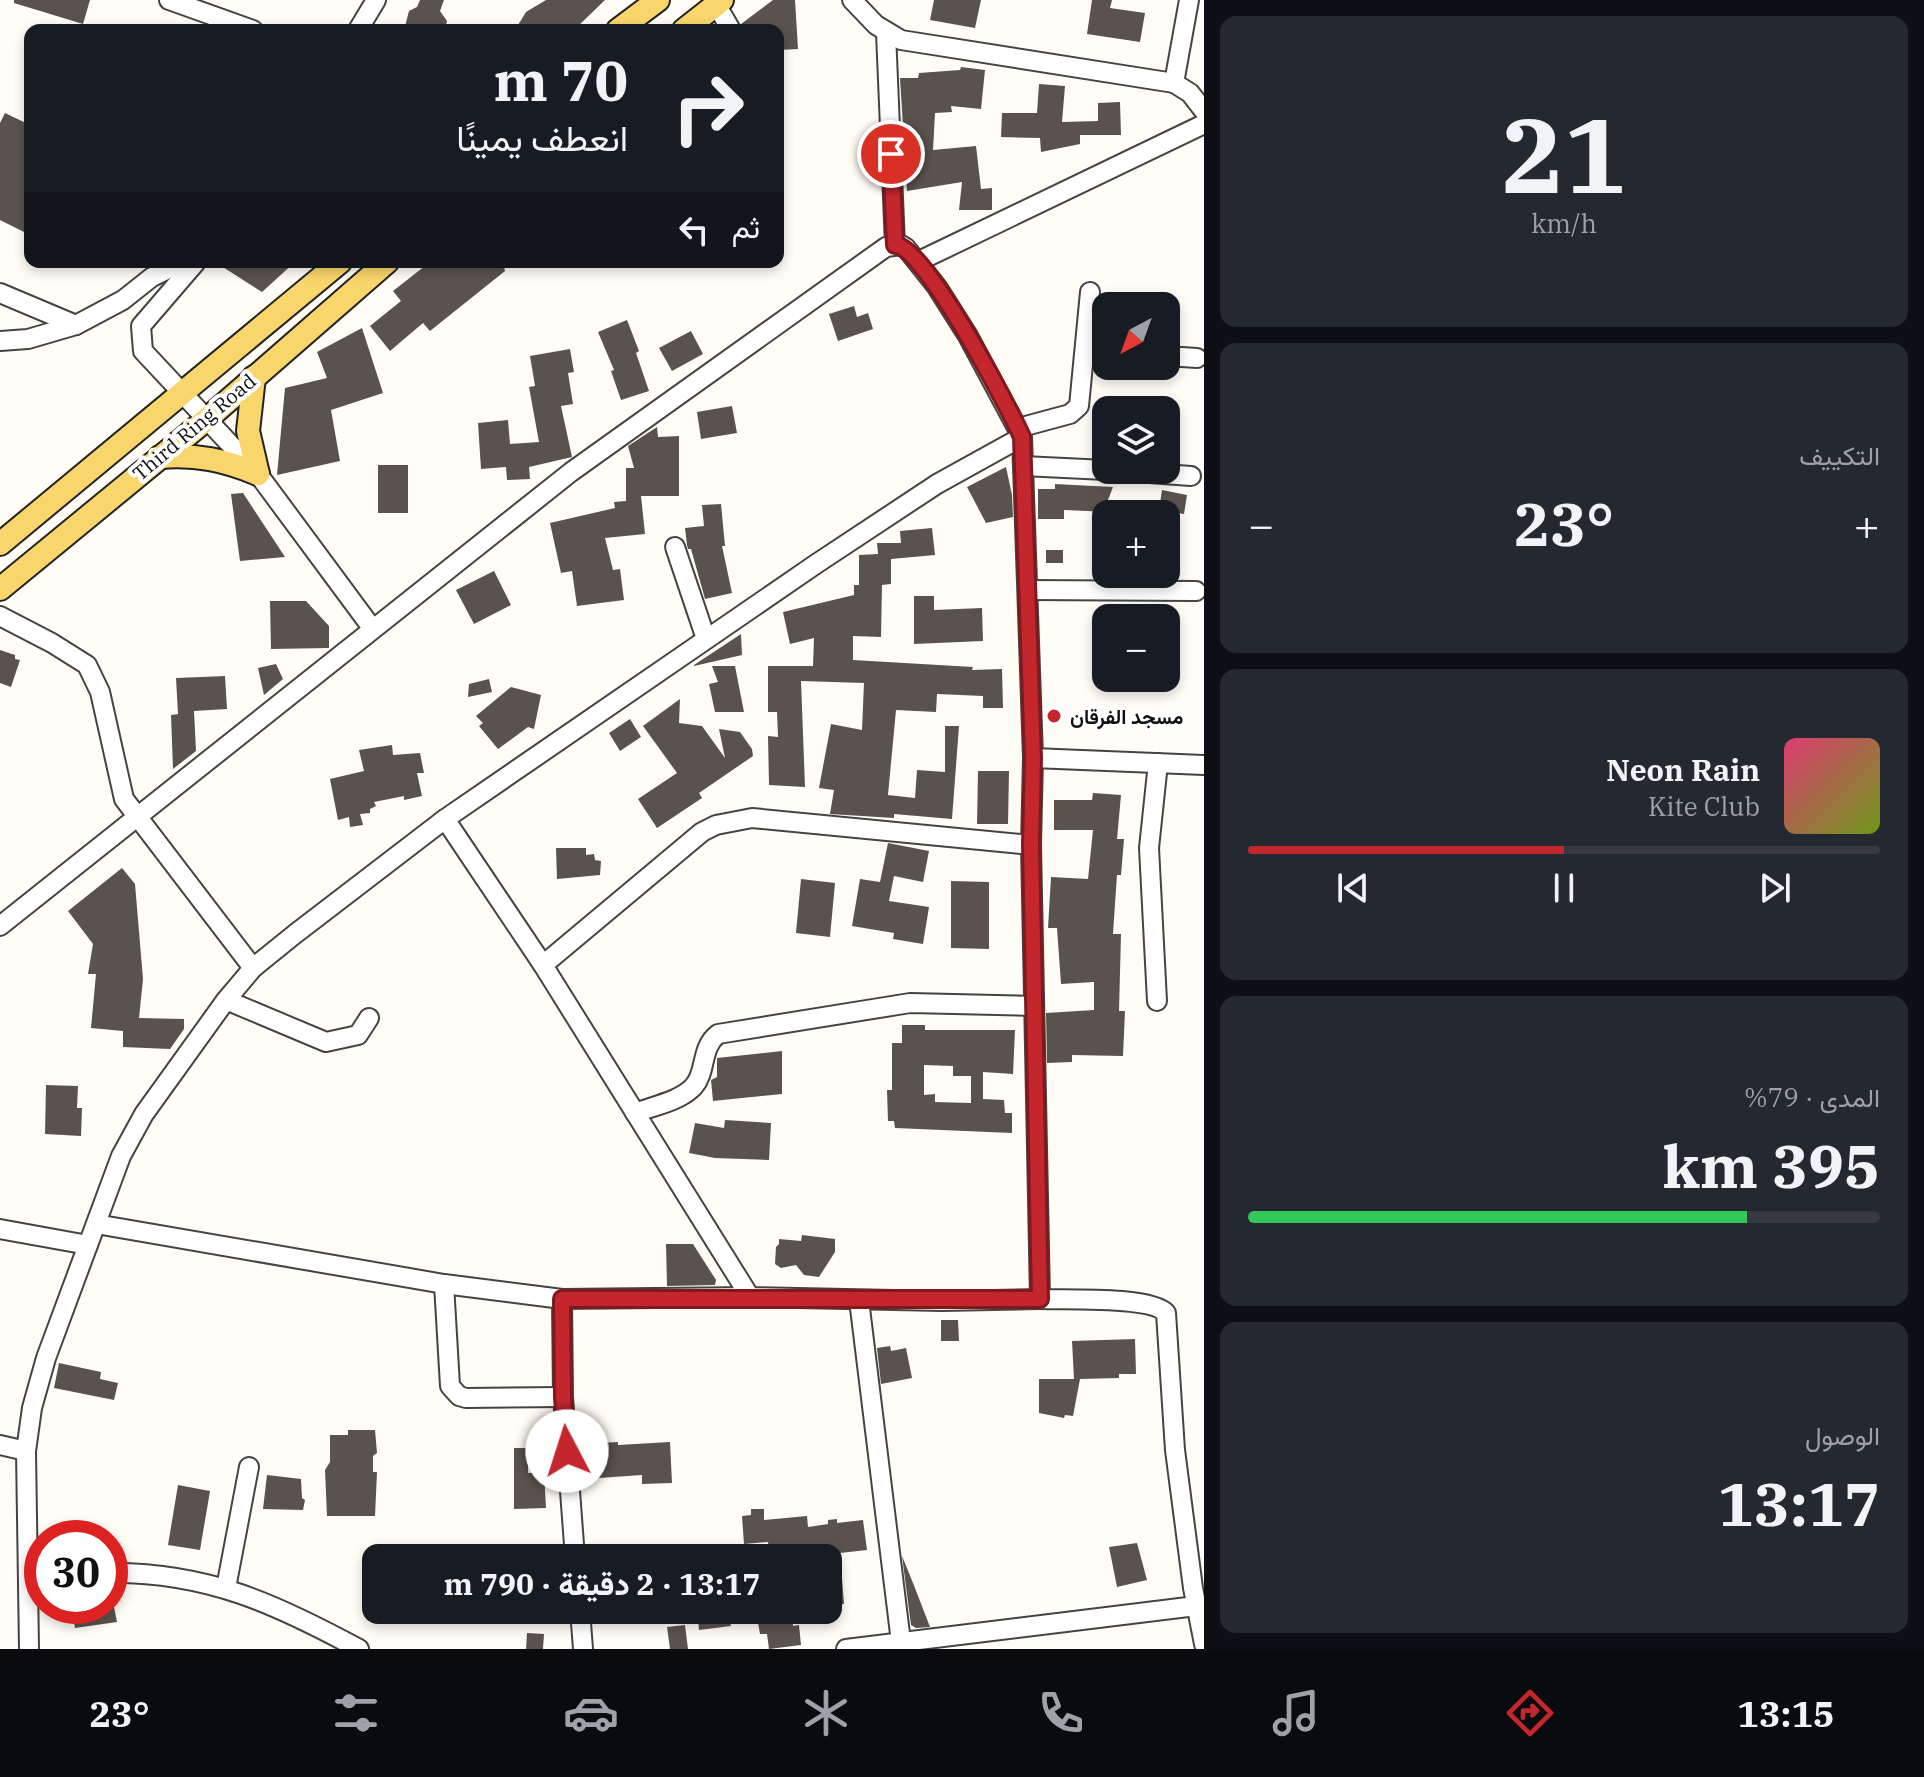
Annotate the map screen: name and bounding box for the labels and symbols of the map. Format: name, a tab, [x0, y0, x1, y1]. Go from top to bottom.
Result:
pin	[857, 120, 925, 188]
north arrow	[1092, 292, 1180, 380]
street label: Third Ring Road	[127, 367, 261, 487]
place label: مسجد الفرقان	[1070, 703, 1183, 730]
marker: مسجد الفرقان	[1045, 707, 1063, 725]
position arrow	[525, 1409, 609, 1493]
speed limit sign: 30	[24, 1520, 128, 1624]

